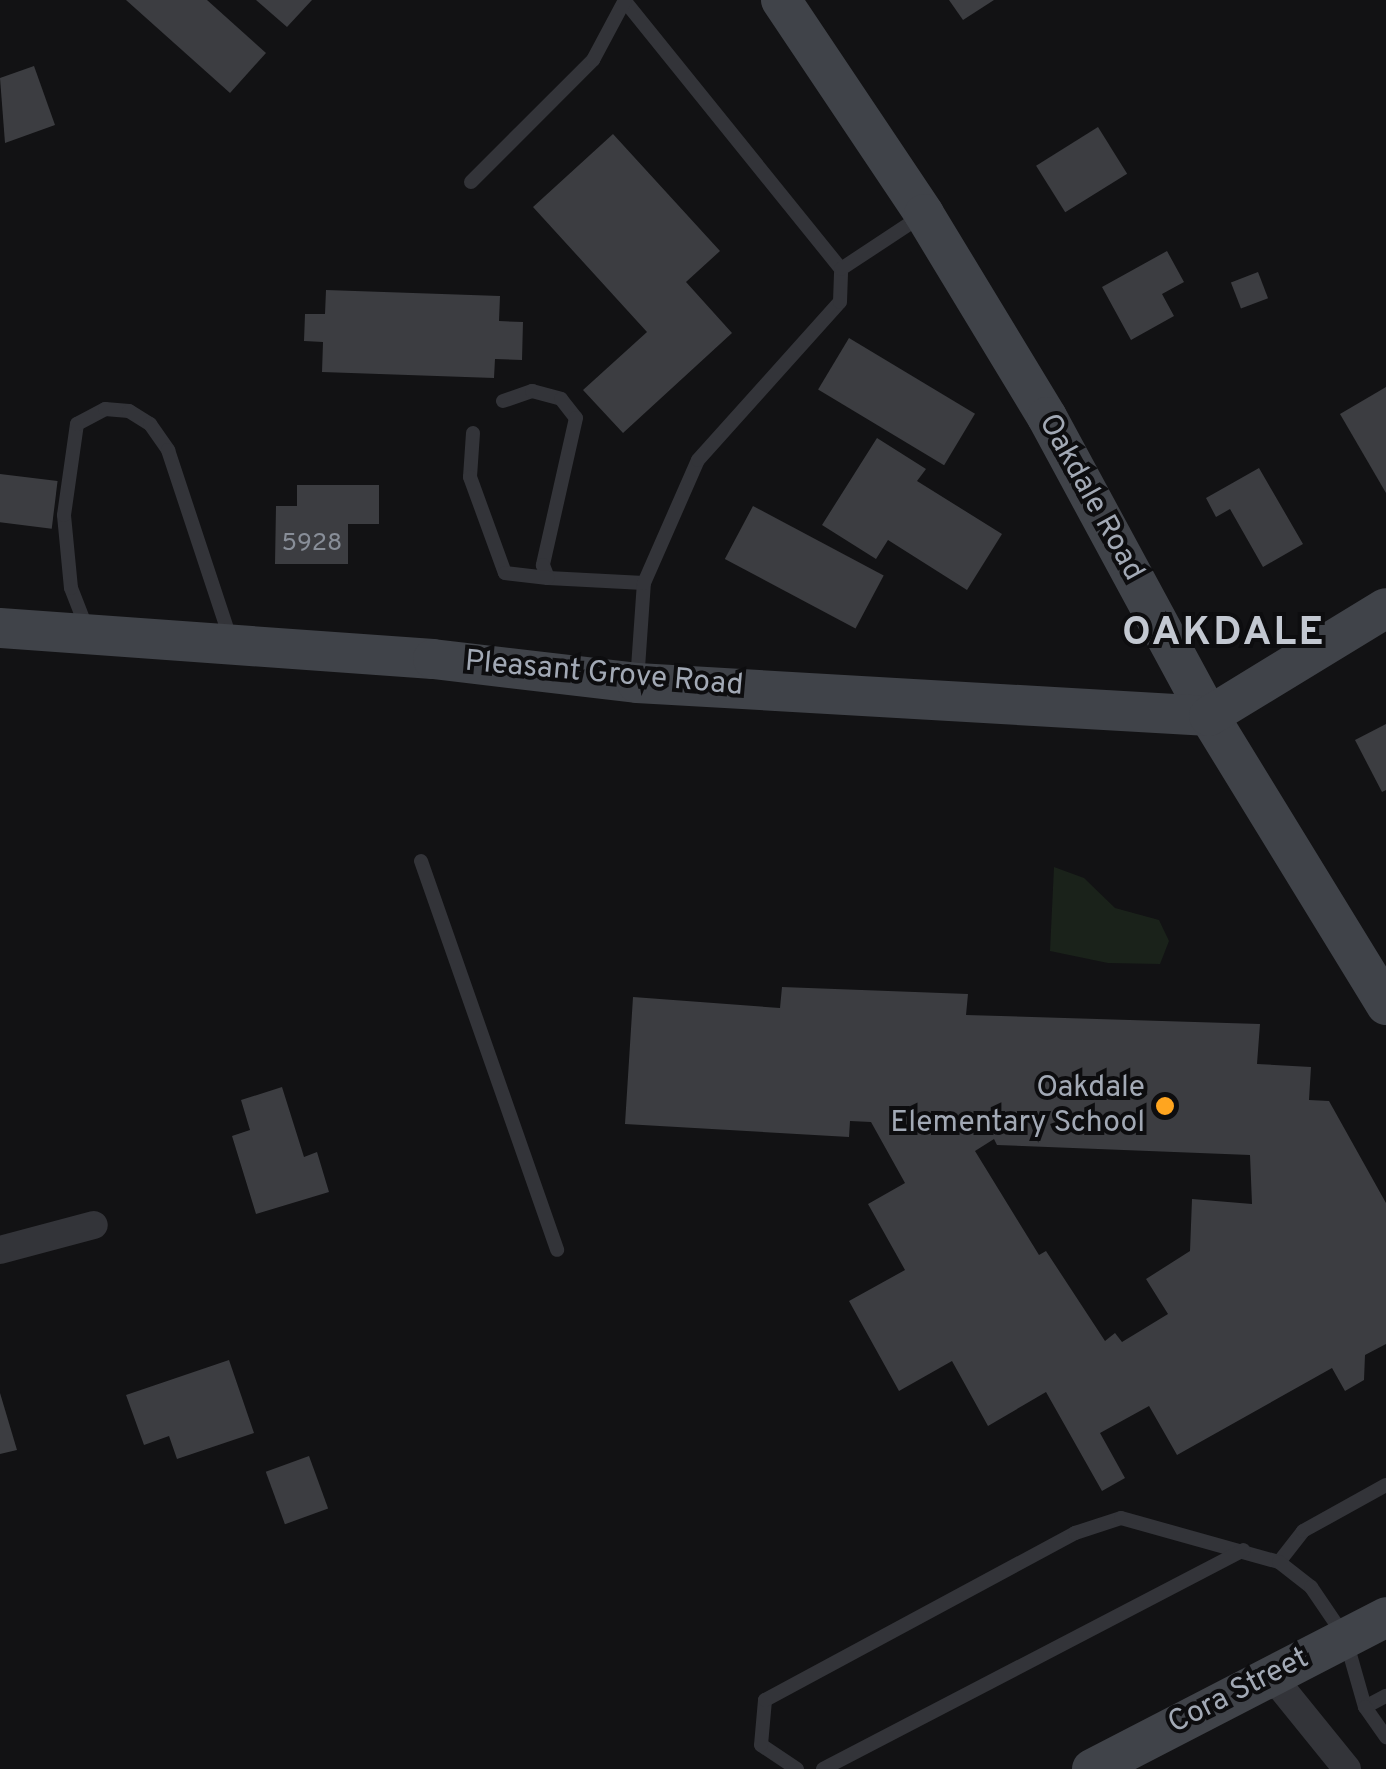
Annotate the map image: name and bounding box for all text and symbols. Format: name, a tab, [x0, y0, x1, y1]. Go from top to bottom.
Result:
street label: Oakdale Road	[1029, 408, 1151, 588]
house number: 5928	[282, 529, 342, 559]
district label: OAKDALE	[1122, 610, 1326, 658]
street label: Pleasant Grove Road	[463, 645, 745, 705]
place label: Oakdale Elementary School	[890, 1071, 1145, 1142]
marker: Oakdale Elementary School	[1154, 1095, 1176, 1117]
street label: Cora Street	[1163, 1641, 1315, 1743]

